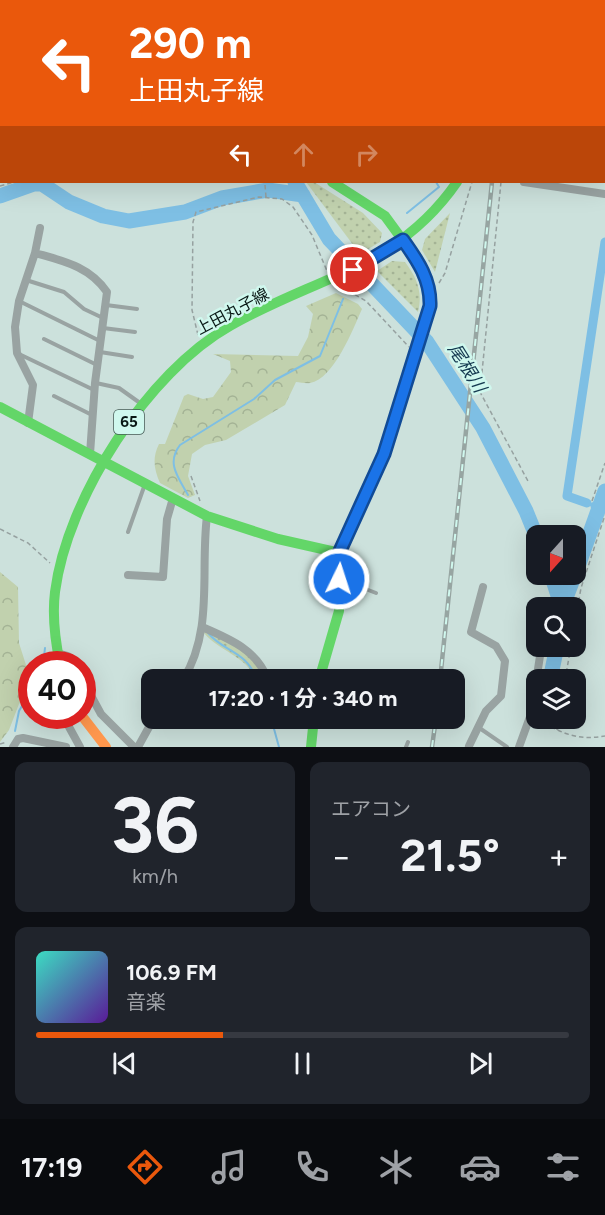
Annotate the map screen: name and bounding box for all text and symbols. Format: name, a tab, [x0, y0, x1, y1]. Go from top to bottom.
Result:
text: 290 m	[129, 18, 252, 69]
icon: left	[30, 24, 108, 102]
text: 上田丸子線	[129, 74, 264, 107]
icon: left	[224, 138, 257, 171]
icon: ahead	[287, 138, 320, 171]
icon: right	[350, 138, 383, 171]
pin	[327, 244, 378, 295]
icon: arrive	[336, 253, 369, 286]
street label: 上田丸子線	[192, 284, 272, 339]
water label: 尾根川	[443, 339, 492, 398]
road number: 65	[114, 410, 144, 434]
north arrow	[526, 525, 586, 585]
map controls	[526, 525, 586, 729]
position arrow	[307, 547, 371, 611]
button: search	[526, 597, 586, 657]
speed limit sign: 40	[18, 651, 96, 729]
button: layers	[526, 669, 586, 729]
text: 17:20 · 1 分 · 340 m	[209, 685, 397, 712]
text: 36	[111, 778, 199, 872]
text: エアコン	[331, 797, 411, 821]
text: 21.5°	[400, 828, 500, 882]
text: −	[331, 837, 352, 876]
text: +	[548, 837, 569, 876]
text: km/h	[132, 864, 178, 888]
text: 106.9 FM	[126, 959, 217, 986]
text: 音楽	[126, 990, 166, 1014]
icon: previous	[108, 1047, 141, 1080]
icon: pause	[286, 1047, 319, 1080]
icon: next	[464, 1047, 497, 1080]
icon: directions	[124, 1146, 166, 1188]
icon: music	[208, 1146, 250, 1188]
icon: phone	[291, 1146, 333, 1188]
icon: climate	[375, 1146, 417, 1188]
icon: car	[459, 1146, 501, 1188]
icon: filters	[542, 1146, 584, 1188]
text: 17:19	[21, 1151, 82, 1184]

